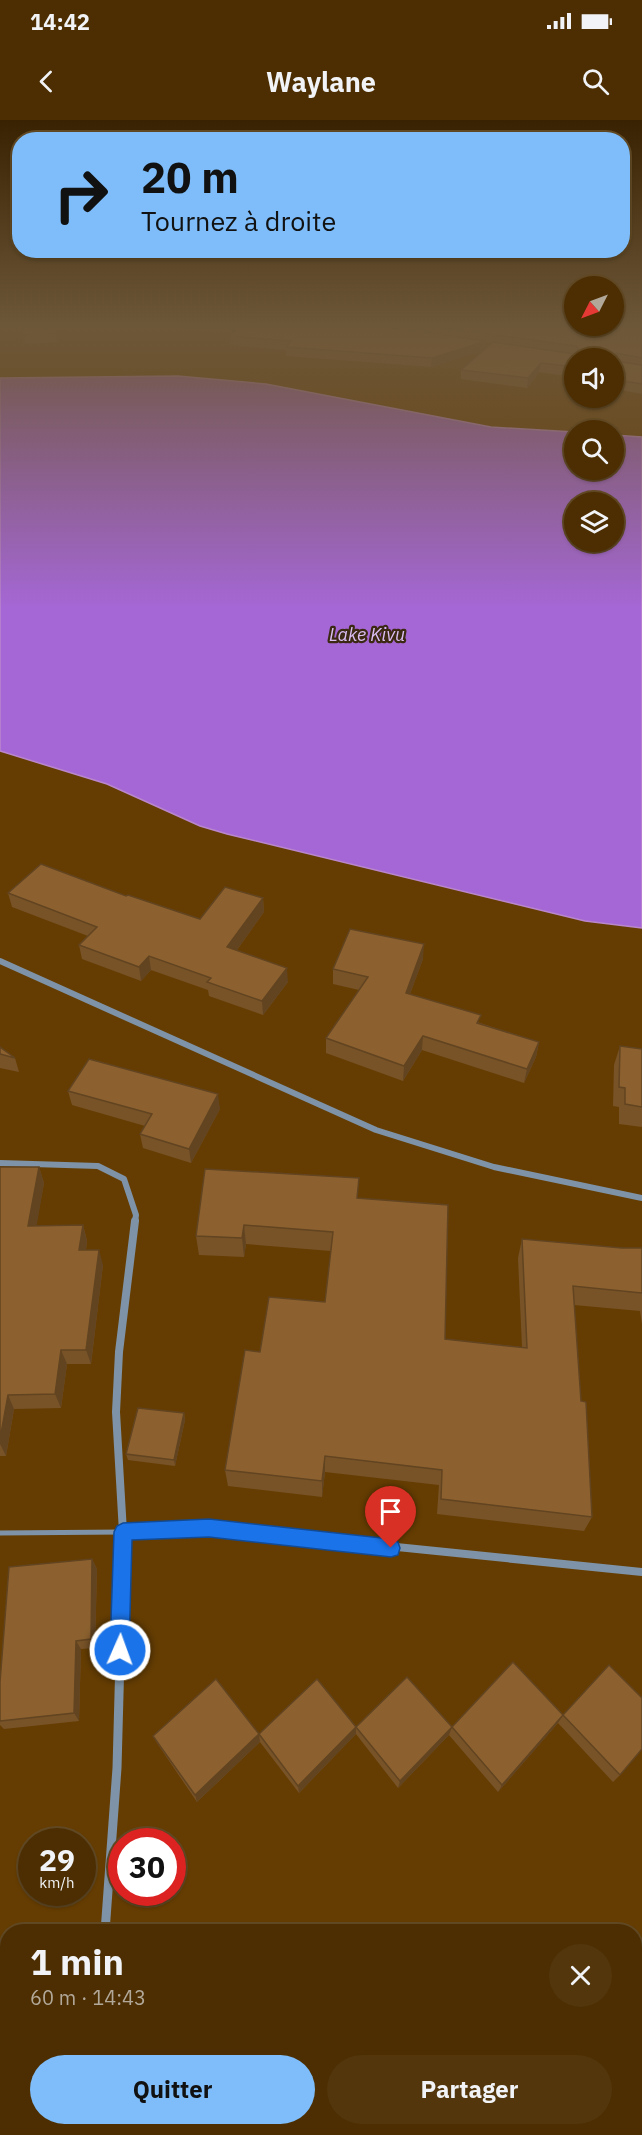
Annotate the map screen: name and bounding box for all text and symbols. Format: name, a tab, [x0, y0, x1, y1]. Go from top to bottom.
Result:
text: 14:42	[30, 7, 90, 36]
text: Waylane	[266, 64, 376, 99]
icon: back	[30, 65, 63, 98]
icon: search	[579, 65, 612, 98]
text: 20 m	[141, 150, 239, 205]
icon: right	[42, 156, 120, 234]
text: Tournez à droite	[141, 203, 336, 238]
north arrow	[564, 276, 624, 336]
map controls	[564, 276, 624, 552]
button: sound	[564, 348, 624, 408]
button: search	[564, 420, 624, 480]
button: layers	[564, 492, 624, 552]
water label: Lake Kivu	[329, 623, 405, 646]
pin	[365, 1486, 416, 1548]
icon: arrive	[374, 1495, 407, 1528]
position arrow	[88, 1618, 152, 1682]
speed limit sign: 30	[108, 1828, 186, 1906]
text: 29	[39, 1840, 75, 1879]
text: km/h	[39, 1873, 75, 1892]
text: 1 min	[30, 1938, 124, 1985]
button: close	[549, 1944, 612, 2007]
text: 60 m · 14:43	[30, 1984, 146, 2011]
button: Quitter	[30, 2055, 315, 2124]
button: Partager	[327, 2055, 612, 2124]

